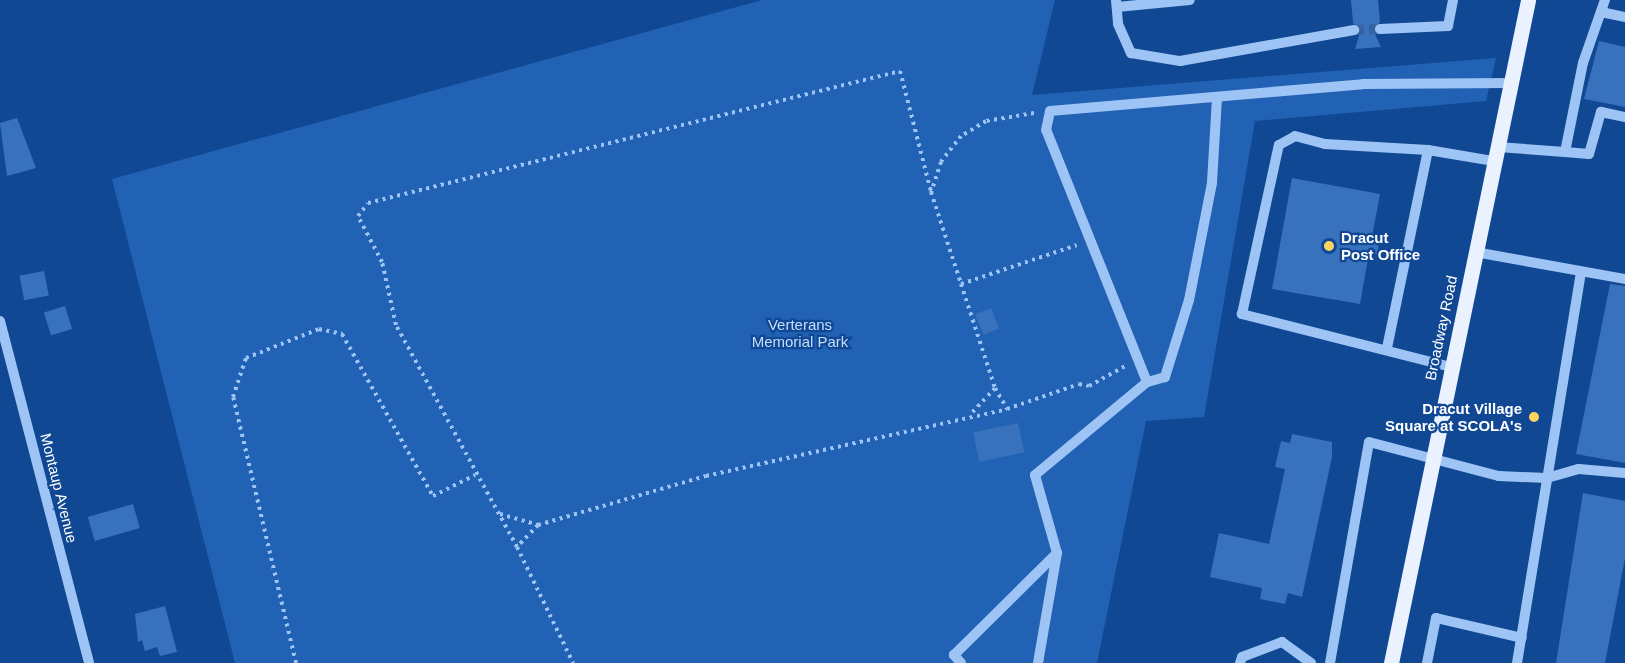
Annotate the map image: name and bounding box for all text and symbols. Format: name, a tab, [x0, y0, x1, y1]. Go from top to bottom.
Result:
place label: Dracut Post Office	[1341, 228, 1420, 263]
marker: Dracut Post Office	[1322, 239, 1336, 253]
street label: Broadway Road	[1421, 274, 1461, 382]
park label: Verterans Memorial Park	[752, 315, 848, 350]
place label: Dracut Village Square at SCOLA's	[1385, 399, 1522, 434]
marker: Dracut Village Square at SCOLA's	[1527, 410, 1541, 424]
street label: Montaup Avenue	[37, 431, 81, 545]

